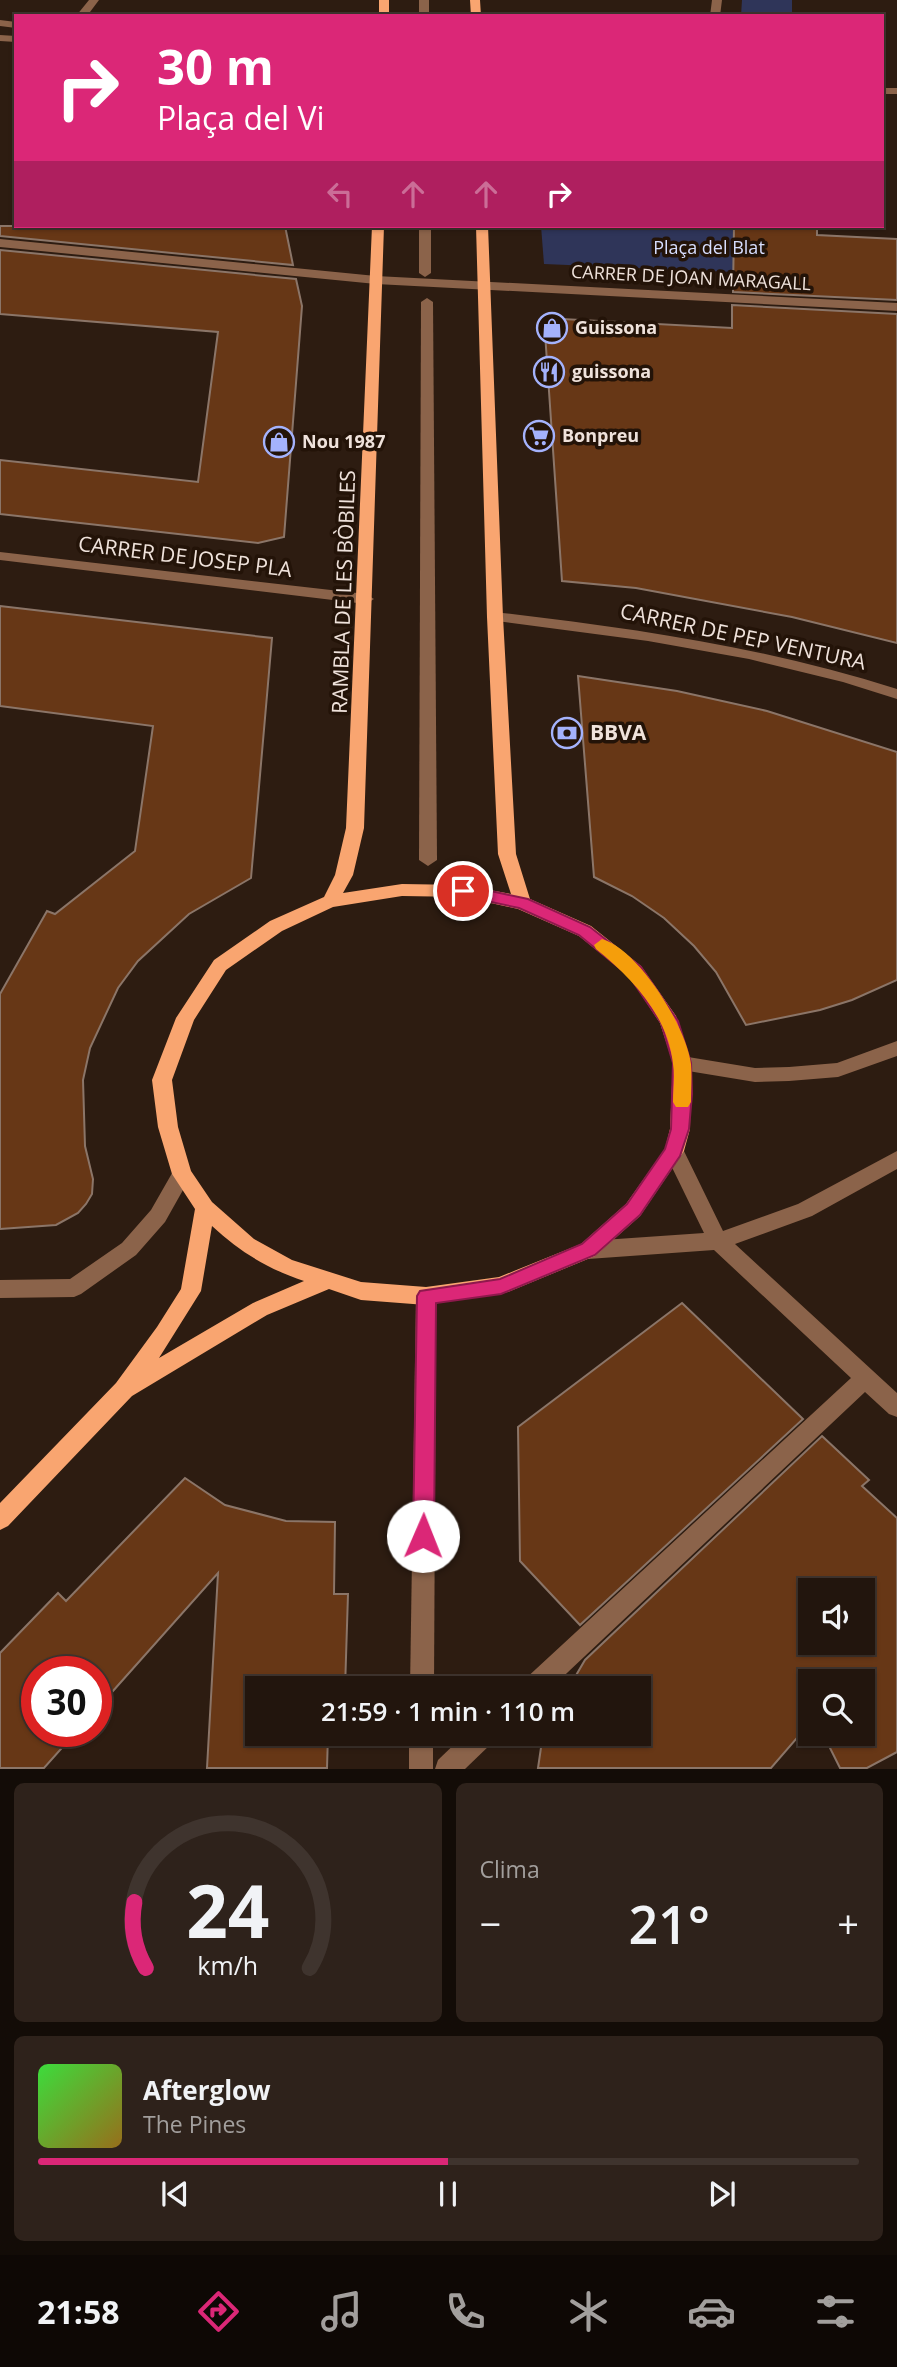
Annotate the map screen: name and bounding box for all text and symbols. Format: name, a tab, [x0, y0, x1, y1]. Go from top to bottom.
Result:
text: 30 m	[157, 33, 274, 99]
icon: right	[42, 42, 133, 133]
text: Plaça del Vi	[157, 96, 325, 139]
icon: left	[321, 175, 359, 213]
icon: ahead	[394, 175, 432, 213]
icon: ahead	[467, 175, 505, 213]
icon: right	[540, 175, 578, 213]
park label: Plaça del Blat	[653, 235, 765, 259]
street label: CARRER DE JOAN MARAGALL	[570, 259, 812, 295]
shop icon: Guissona	[535, 311, 569, 345]
place label: Guissona	[575, 315, 657, 339]
restaurant icon: guissona	[532, 355, 566, 389]
place label: guissona	[572, 359, 651, 383]
supermarket icon: Bonpreu	[522, 419, 556, 453]
place label: Bonpreu	[562, 423, 639, 447]
shop icon: Nou 1987	[262, 425, 296, 459]
place label: Nou 1987	[302, 429, 385, 453]
street label: RAMBLA DE LES BÒBILES	[325, 470, 361, 714]
street label: CARRER DE JOSEP PLA	[77, 529, 294, 583]
street label: CARRER DE PEP VENTURA	[618, 596, 869, 676]
bank icon: BBVA	[550, 716, 584, 750]
place label: BBVA	[590, 718, 647, 746]
pin	[433, 861, 493, 921]
icon: arrive	[444, 872, 482, 910]
position arrow	[386, 1499, 460, 1573]
map controls	[798, 1578, 875, 1746]
button: sound	[798, 1578, 875, 1655]
speed limit sign: 30	[21, 1656, 112, 1747]
button: search	[798, 1669, 875, 1746]
text: 21:59 · 1 min · 110 m	[321, 1693, 575, 1729]
text: Clima	[480, 1853, 540, 1885]
text: 24	[186, 1861, 269, 1960]
text: 21°	[628, 1888, 710, 1959]
text: −	[480, 1897, 501, 1949]
text: +	[837, 1897, 859, 1949]
text: km/h	[197, 1948, 258, 1982]
text: Afterglow	[143, 2072, 270, 2108]
text: The Pines	[143, 2108, 246, 2140]
icon: previous	[156, 2175, 194, 2213]
icon: pause	[429, 2175, 467, 2213]
icon: next	[703, 2175, 741, 2213]
icon: directions	[194, 2287, 243, 2336]
icon: music	[317, 2287, 366, 2336]
icon: phone	[441, 2287, 490, 2336]
icon: climate	[564, 2287, 613, 2336]
icon: car	[687, 2287, 736, 2336]
icon: filters	[811, 2287, 860, 2336]
text: 21:58	[37, 2290, 120, 2333]

